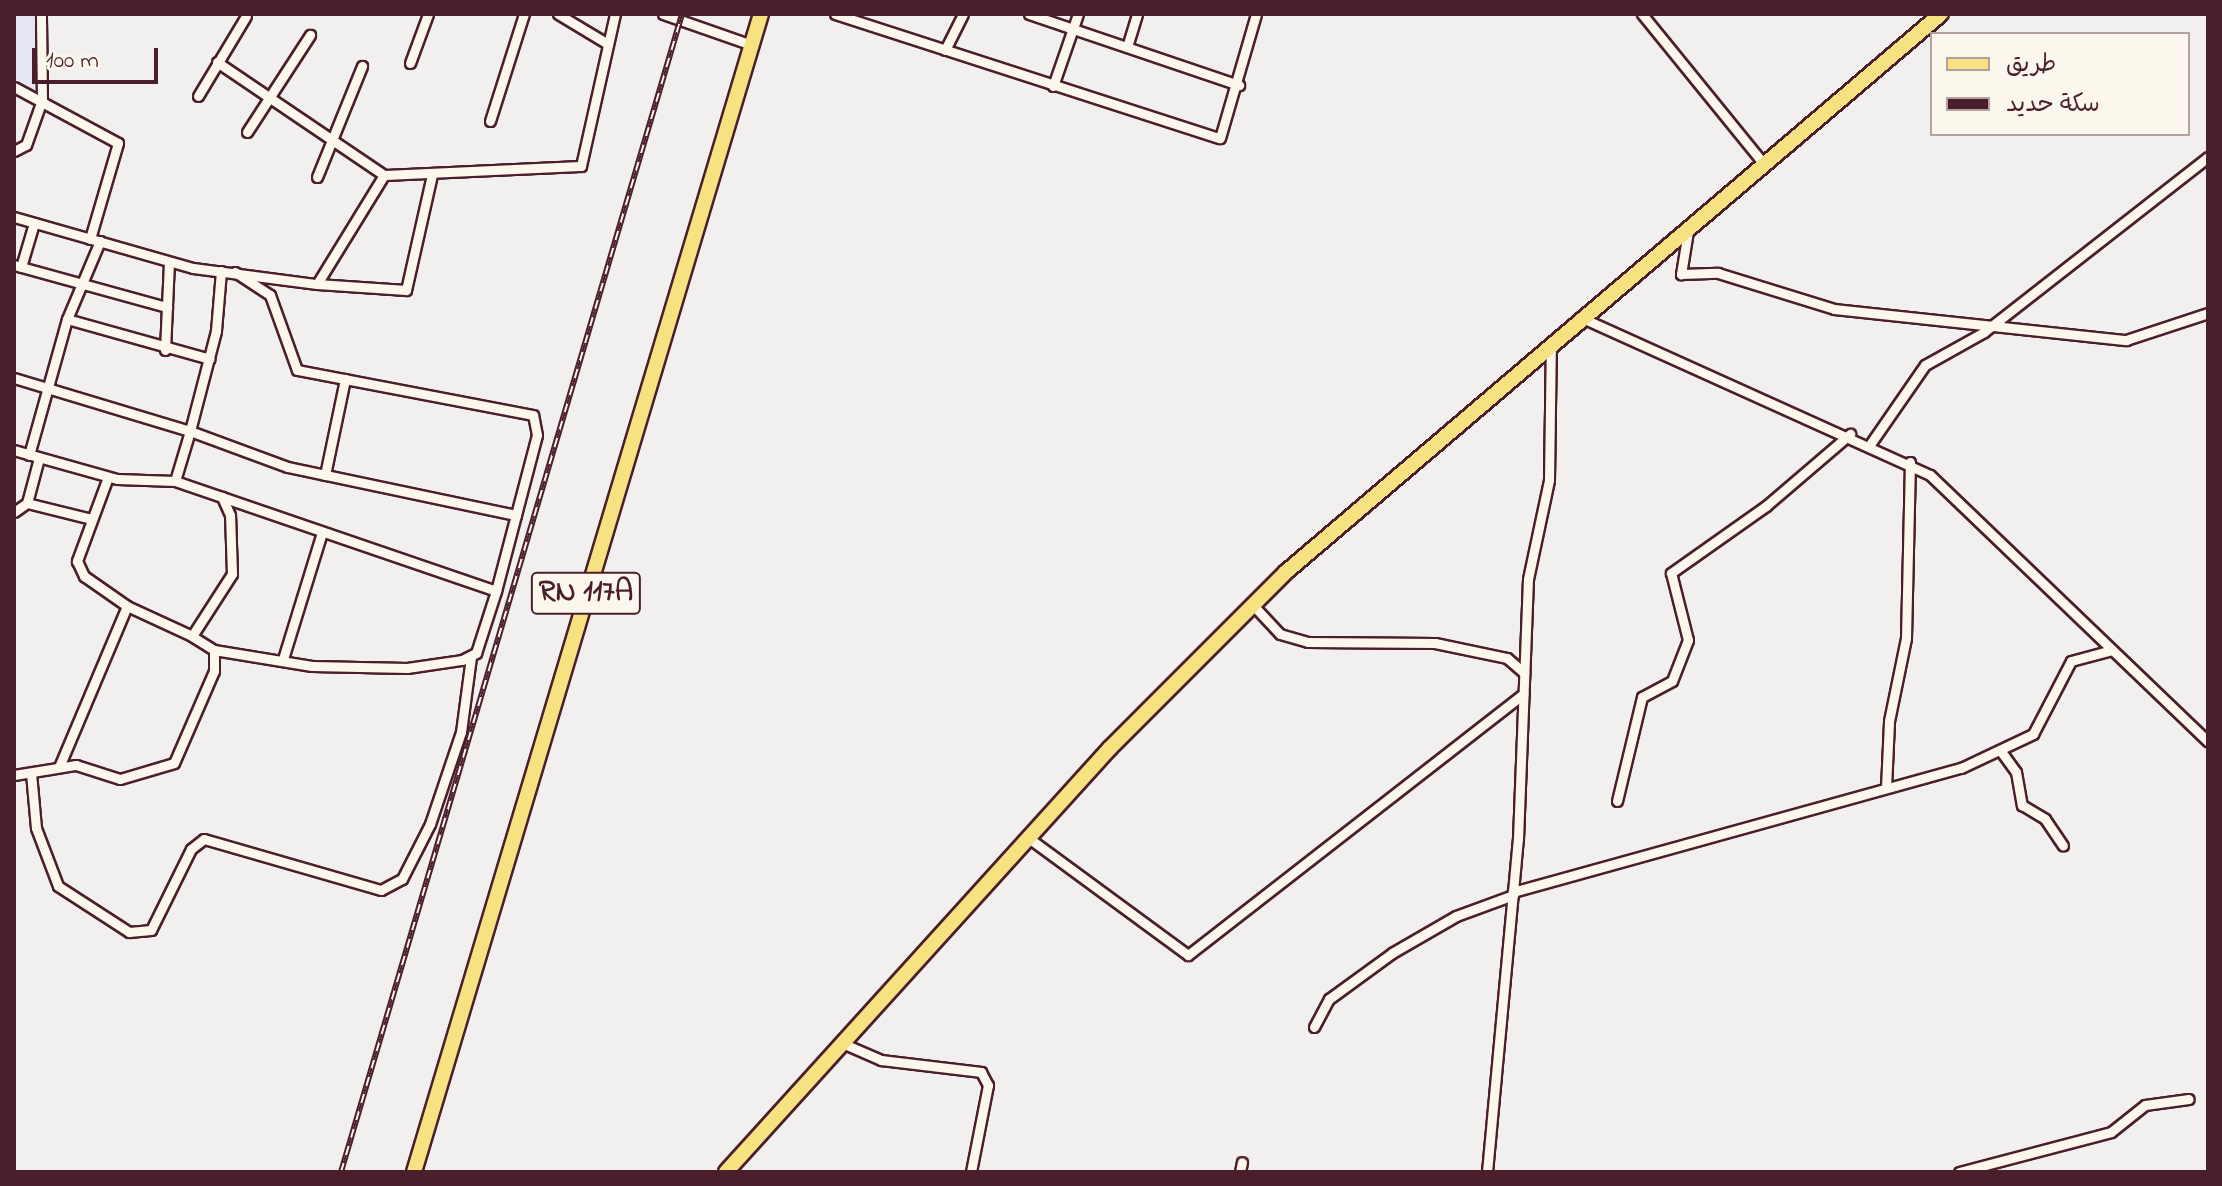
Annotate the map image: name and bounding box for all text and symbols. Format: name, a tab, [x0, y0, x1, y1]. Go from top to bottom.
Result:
scale bar	[36, 32, 162, 82]
legend	[1930, 32, 2190, 136]
text: 100 m	[46, 44, 99, 79]
text: طريق	[2006, 48, 2056, 83]
text: سكة حديد	[2006, 88, 2100, 123]
road number: RN 117A	[530, 567, 642, 619]

